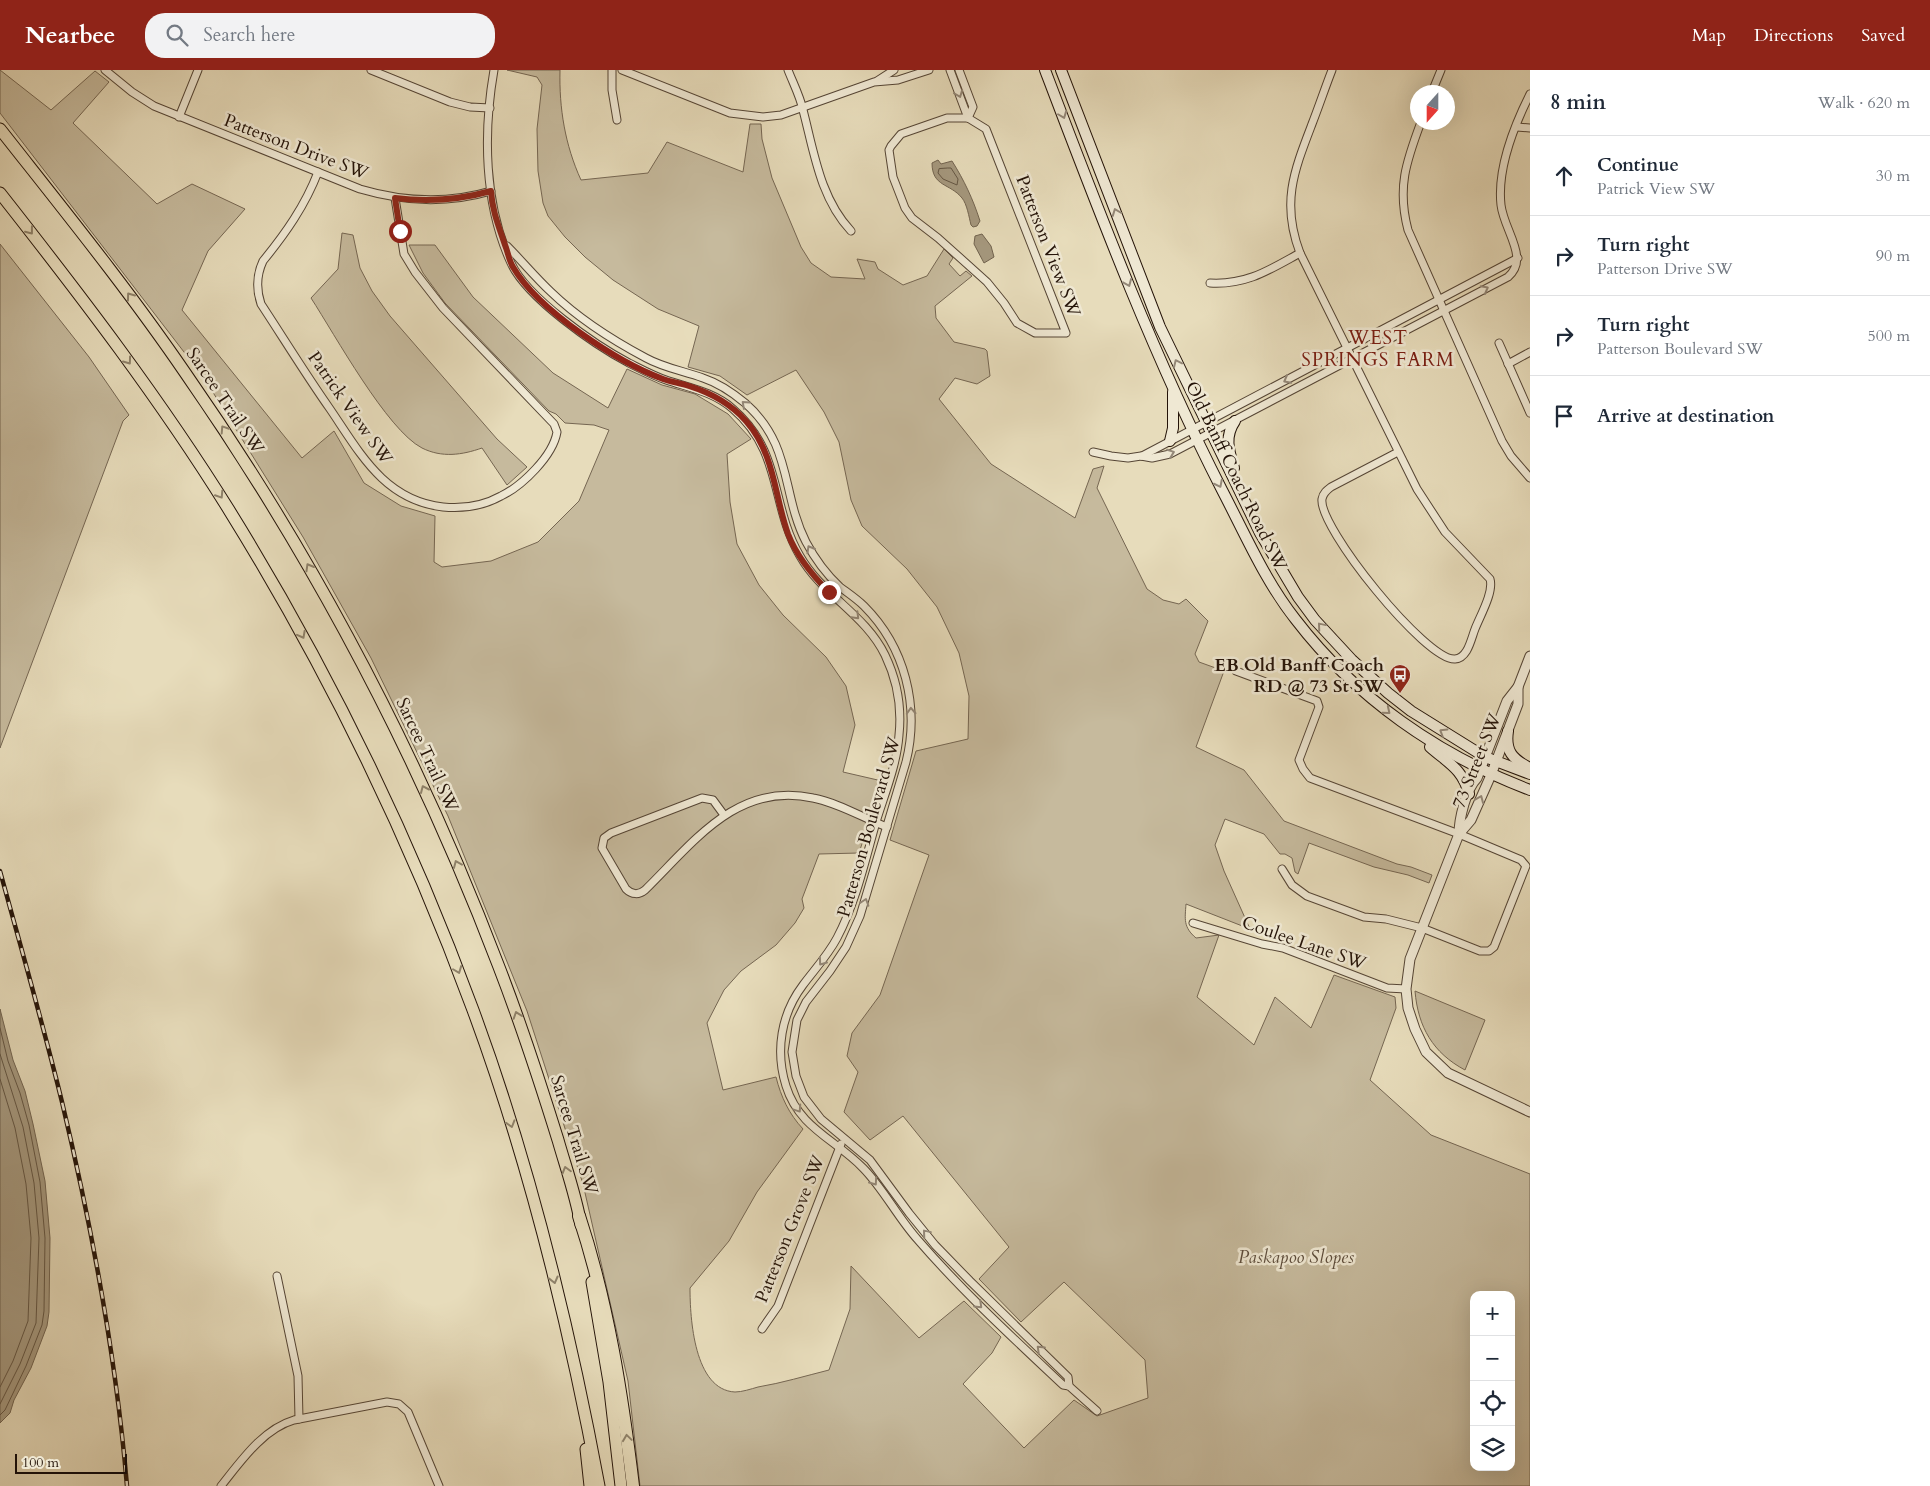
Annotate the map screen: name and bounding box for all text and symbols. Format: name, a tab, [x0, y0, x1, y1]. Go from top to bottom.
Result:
search box	[145, 13, 495, 58]
text: Nearbee	[25, 19, 115, 52]
icon: search	[163, 21, 191, 49]
text: Search here	[203, 22, 295, 48]
text: Map	[1692, 23, 1726, 48]
text: Directions	[1754, 23, 1833, 48]
text: Saved	[1861, 23, 1905, 48]
north arrow	[1410, 85, 1455, 130]
text: 8 min	[1550, 88, 1606, 117]
one-way arrow	[953, 89, 963, 98]
text: Walk · 620 m	[1818, 92, 1910, 114]
street label: Patterson Drive SW	[220, 108, 372, 186]
one-way arrow	[1057, 111, 1067, 119]
text: Continue	[1597, 152, 1679, 178]
icon: ahead	[1550, 162, 1578, 190]
text: 30 m	[1876, 165, 1910, 187]
street label: Patterson View SW	[1009, 172, 1087, 321]
text: Patrick View SW	[1597, 178, 1715, 200]
one-way arrow	[1112, 209, 1122, 217]
route start	[389, 220, 412, 243]
one-way arrow	[25, 226, 34, 235]
text: Turn right	[1597, 232, 1689, 258]
icon: right	[1550, 242, 1578, 270]
text: 90 m	[1876, 245, 1910, 267]
text: Patterson Drive SW	[1597, 258, 1733, 280]
one-way arrow	[1122, 278, 1133, 287]
one-way arrow	[1480, 285, 1489, 295]
one-way arrow	[127, 292, 136, 302]
text: Turn right	[1597, 312, 1689, 338]
icon: right	[1550, 322, 1578, 350]
district label: WEST SPRINGS FARM	[1301, 325, 1455, 373]
text: 500 m	[1868, 325, 1910, 347]
text: Patterson Boulevard SW	[1597, 338, 1763, 360]
street label: Sarcee Trail SW	[180, 343, 270, 459]
street label: Patrick View SW	[302, 346, 398, 470]
one-way arrow	[122, 355, 131, 365]
one-way arrow	[1173, 359, 1183, 368]
one-way arrow	[1283, 374, 1292, 384]
street label: Old Banff Coach Road SW	[1179, 377, 1293, 575]
one-way arrow	[741, 400, 750, 409]
icon: arrive	[1550, 402, 1578, 430]
text: Arrive at destination	[1597, 403, 1774, 429]
one-way arrow	[220, 425, 230, 434]
one-way arrow	[1166, 449, 1174, 459]
one-way arrow	[1213, 479, 1223, 488]
one-way arrow	[213, 490, 223, 499]
one-way arrow	[806, 546, 816, 555]
one-way arrow	[306, 563, 316, 572]
route end	[818, 581, 841, 604]
one-way arrow	[850, 610, 859, 619]
one-way arrow	[1318, 623, 1327, 632]
one-way arrow	[296, 630, 306, 639]
place label: EB Old Banff Coach RD @ 73 St SW	[1214, 653, 1384, 699]
bus stop icon: EB Old Banff Coach RD @ 73 St SW	[1388, 663, 1412, 694]
street label: Sarcee Trail SW	[390, 694, 465, 816]
one-way arrow	[1381, 705, 1390, 713]
one-way arrow	[906, 707, 917, 715]
street label: 73 Street SW	[1447, 710, 1507, 812]
one-way arrow	[1439, 729, 1448, 739]
street label: Patterson Boulevard SW	[831, 734, 907, 920]
one-way arrow	[420, 785, 430, 794]
one-way arrow	[1473, 795, 1484, 804]
one-way arrow	[453, 860, 464, 869]
one-way arrow	[859, 899, 869, 907]
street label: Coulee Lane SW	[1239, 910, 1370, 976]
one-way arrow	[819, 956, 828, 966]
one-way arrow	[451, 965, 462, 974]
one-way arrow	[513, 1011, 523, 1020]
street label: Sarcee Trail SW	[544, 1072, 604, 1198]
one-way arrow	[792, 1103, 801, 1113]
one-way arrow	[505, 1119, 515, 1127]
street label: Patterson Grove SW	[749, 1151, 831, 1306]
one-way arrow	[562, 1166, 572, 1174]
one-way arrow	[868, 1176, 877, 1185]
one-way arrow	[922, 1230, 931, 1239]
park label: Paskapoo Slopes	[1238, 1245, 1354, 1270]
one-way arrow	[548, 1276, 559, 1285]
map controls	[1470, 1291, 1515, 1471]
button: +	[1470, 1291, 1515, 1336]
one-way arrow	[973, 1299, 982, 1308]
button: −	[1470, 1336, 1515, 1381]
one-way arrow	[1036, 1346, 1045, 1355]
button: locate	[1470, 1381, 1515, 1426]
button: layers	[1470, 1426, 1515, 1471]
one-way arrow	[622, 1433, 633, 1441]
scale bar	[15, 1451, 128, 1474]
text: 100 m	[22, 1453, 59, 1472]

